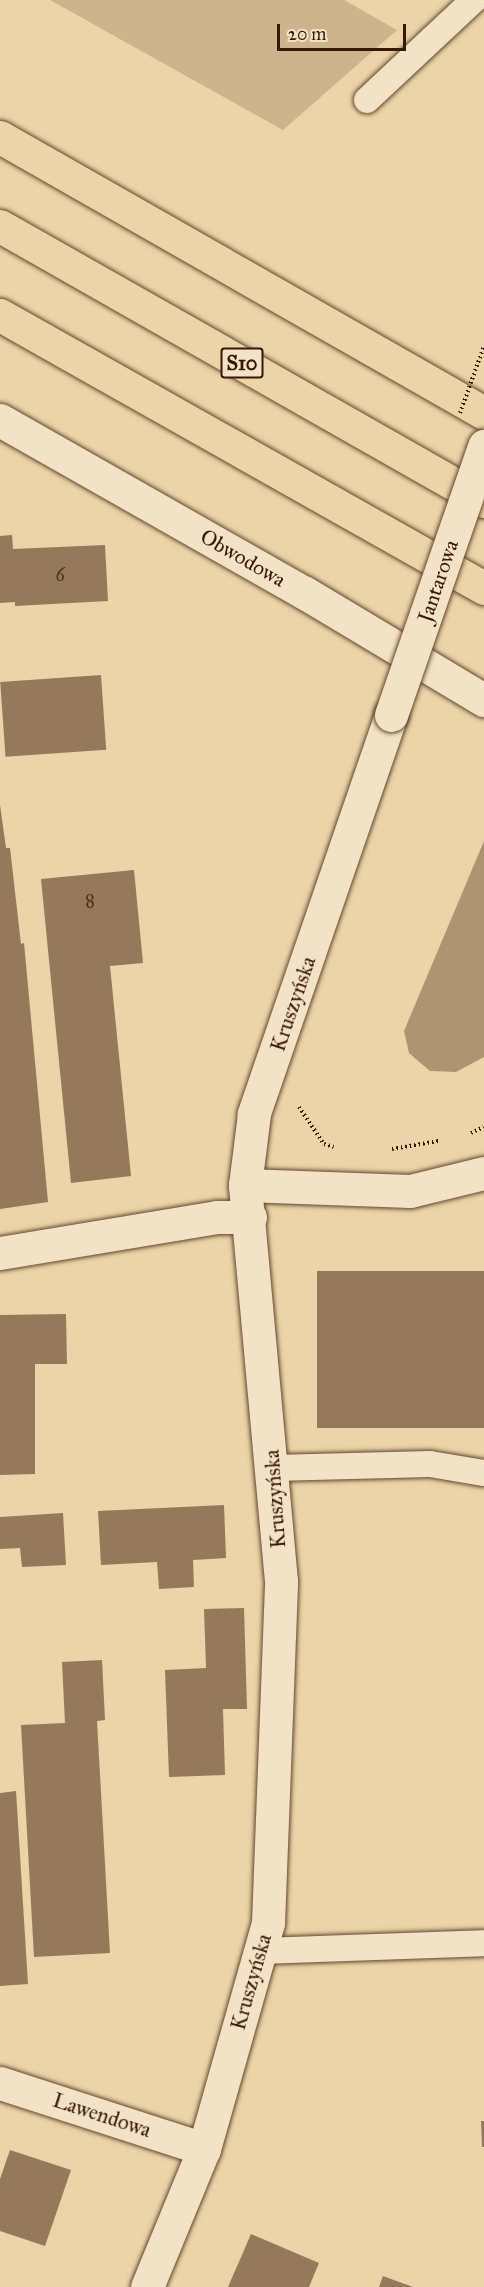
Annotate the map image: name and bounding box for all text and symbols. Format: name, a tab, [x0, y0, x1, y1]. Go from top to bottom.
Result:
scale bar	[280, 12, 409, 50]
text: 20 m	[288, 23, 326, 45]
road number: S10	[220, 346, 264, 380]
street label: Obwodowa	[196, 524, 290, 592]
street label: Jantarowa	[412, 537, 464, 625]
house number: 6	[55, 564, 65, 586]
house number: 8	[85, 890, 95, 912]
street label: Kruszyńska	[265, 953, 321, 1055]
street label: Kruszyńska	[259, 1449, 291, 1549]
street label: Kruszyńska	[225, 1931, 277, 2033]
street label: Lawendowa	[50, 2087, 154, 2143]

